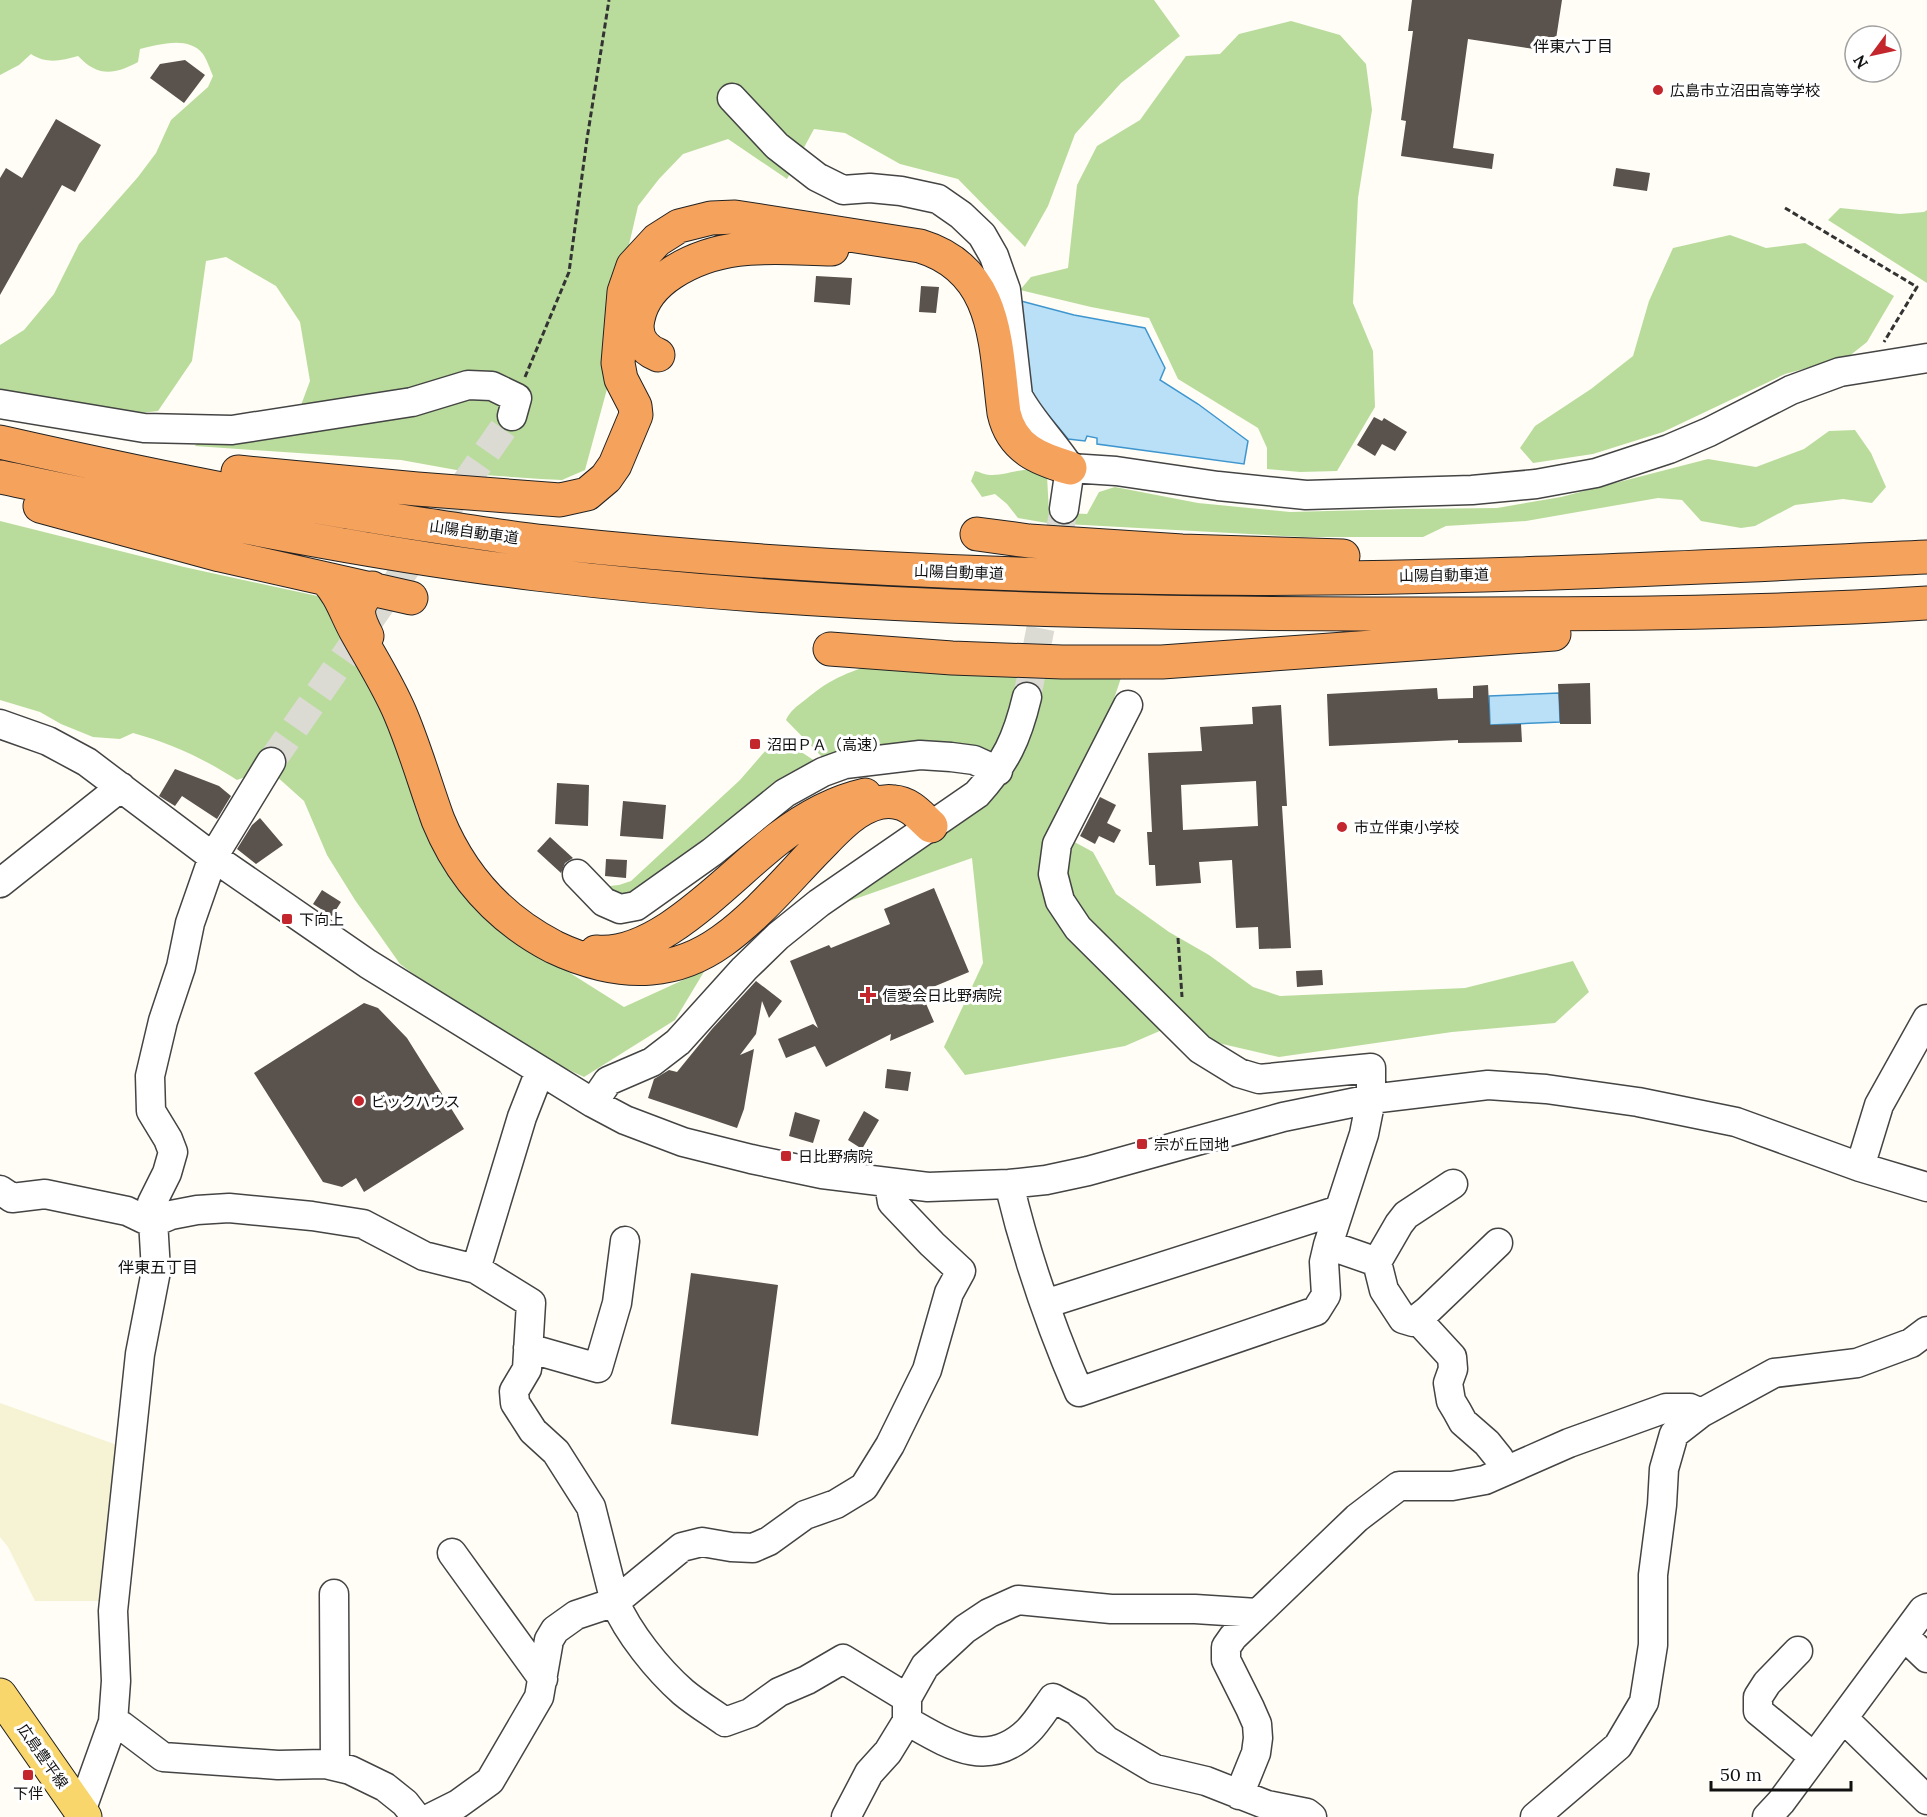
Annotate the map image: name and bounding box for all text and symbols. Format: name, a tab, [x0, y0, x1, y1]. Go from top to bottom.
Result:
north arrow	[1843, 24, 1903, 84]
district label: 伴東六丁目	[1533, 36, 1613, 56]
text: N	[1849, 52, 1872, 73]
place label: 広島市立沼田高等学校	[1670, 81, 1820, 100]
marker: 広島市立沼田高等学校	[1651, 83, 1665, 97]
street label: 山陽自動車道	[428, 516, 520, 548]
street label: 山陽自動車道	[914, 561, 1004, 583]
street label: 山陽自動車道	[1399, 565, 1489, 585]
place label: 沼田ＰＡ（高速）	[767, 735, 887, 754]
marker: 沼田ＰＡ（高速）	[748, 737, 762, 751]
place label: 市立伴東小学校	[1354, 818, 1459, 837]
marker: 市立伴東小学校	[1335, 820, 1349, 834]
place label: 下向上	[299, 910, 344, 929]
marker: 下向上	[280, 912, 294, 926]
marker: 信愛会日比野病院	[859, 986, 877, 1004]
place label: 信愛会日比野病院	[882, 986, 1002, 1005]
place label: ビックハウス	[371, 1092, 460, 1111]
marker: ビックハウス	[352, 1094, 366, 1108]
place label: 宗が丘団地	[1154, 1135, 1229, 1154]
marker: 宗が丘団地	[1135, 1137, 1149, 1151]
place label: 日比野病院	[798, 1147, 873, 1166]
marker: 日比野病院	[779, 1149, 793, 1163]
district label: 伴東五丁目	[118, 1257, 198, 1277]
street label: 広島豊平線	[14, 1720, 72, 1792]
scale bar	[1711, 1754, 1850, 1792]
text: 50 m	[1720, 1763, 1762, 1786]
marker: 下伴	[21, 1768, 35, 1782]
place label: 下伴	[13, 1784, 43, 1803]

